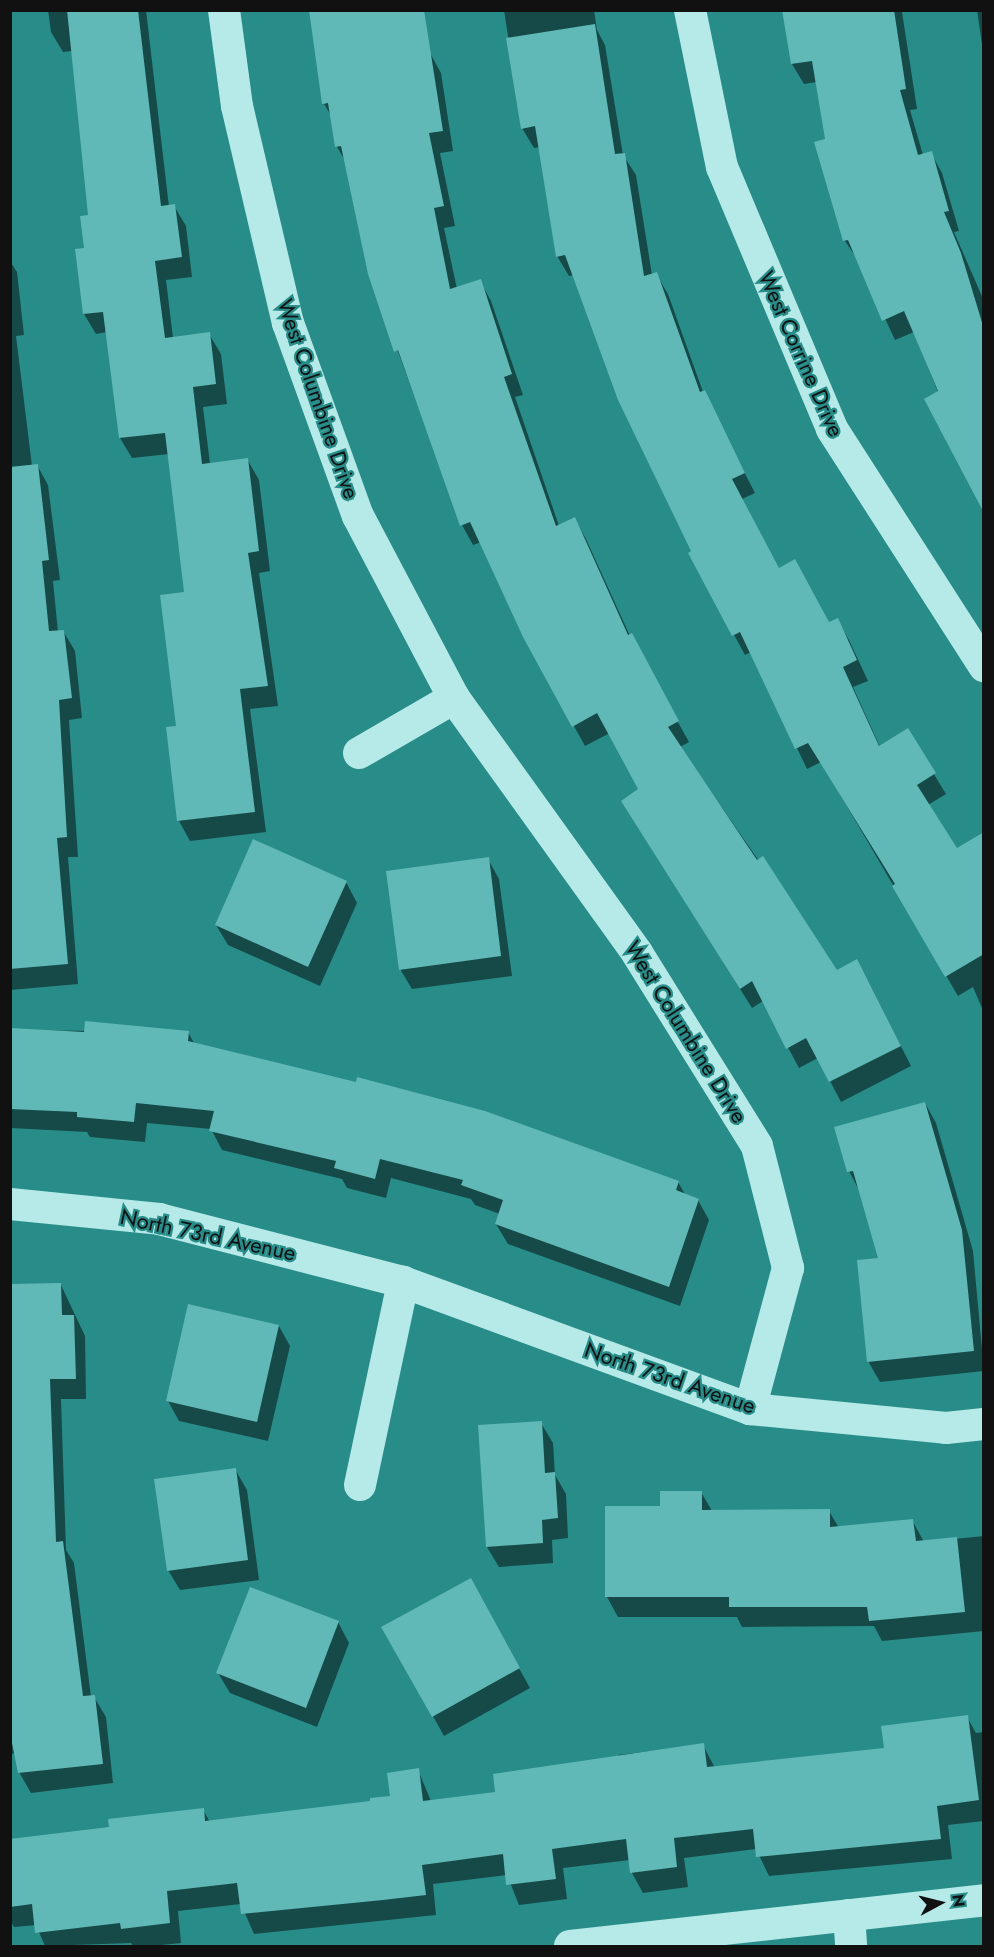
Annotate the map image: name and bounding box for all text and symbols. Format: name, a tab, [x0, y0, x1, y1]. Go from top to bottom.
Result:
street label: West Corrine Drive	[753, 267, 849, 441]
street label: West Columbine Drive	[271, 296, 365, 502]
street label: West Columbine Drive	[619, 936, 753, 1128]
street label: North 73rd Avenue	[118, 1203, 298, 1267]
street label: North 73rd Avenue	[581, 1336, 759, 1420]
north arrow	[910, 1873, 970, 1933]
text: N	[946, 1893, 971, 1908]

